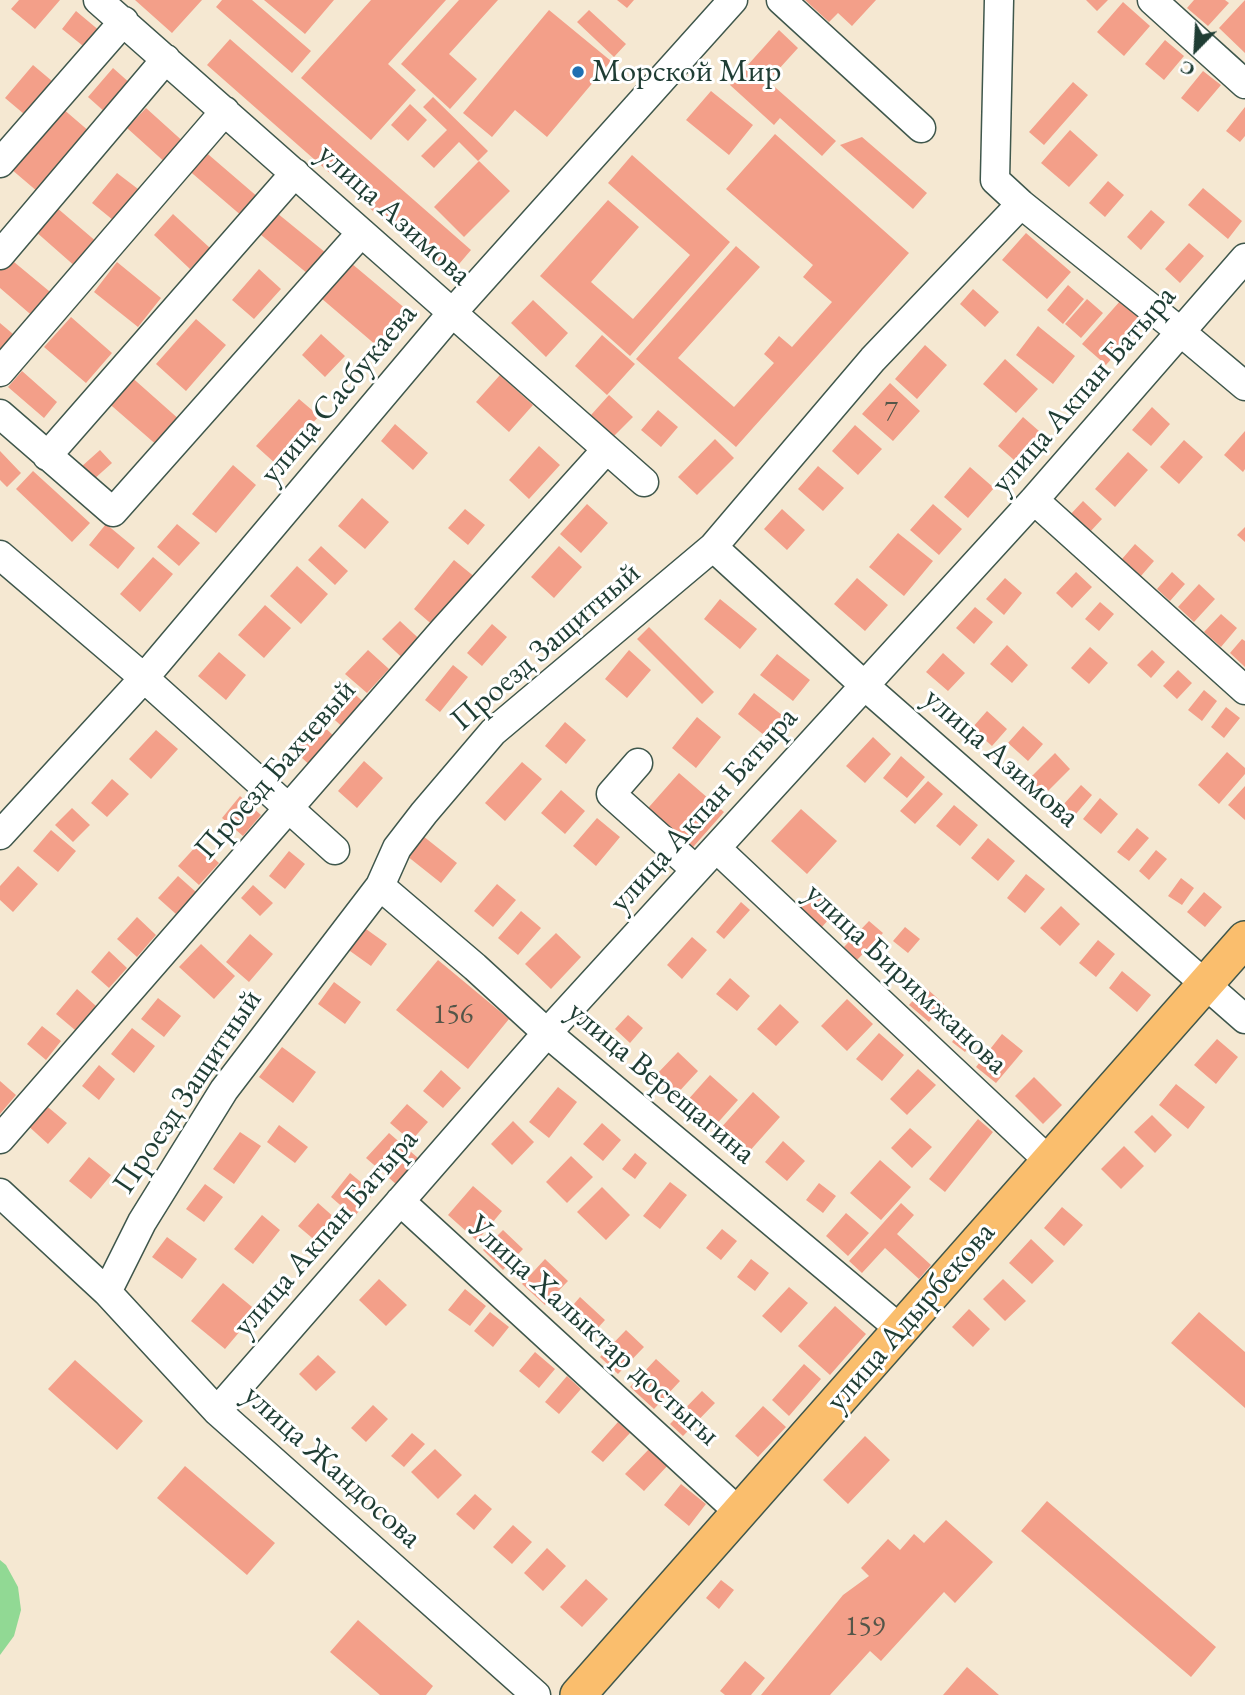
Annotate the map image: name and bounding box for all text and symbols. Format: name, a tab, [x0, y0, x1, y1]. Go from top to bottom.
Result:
north arrow	[1161, 14, 1231, 84]
place label: Морской Мир	[592, 53, 781, 91]
text: С	[1176, 54, 1199, 83]
marker: Морской Мир	[570, 64, 586, 80]
street label: улица Азимова	[309, 136, 479, 294]
street label: улица Акпан Батыра	[983, 278, 1185, 502]
street label: улица Сасбукаева	[252, 296, 426, 492]
house number: 7	[884, 395, 898, 429]
street label: Проезд Защитный	[443, 554, 649, 740]
street label: Проезд Бахчевый	[187, 672, 365, 868]
street label: улица Азимова	[915, 680, 1087, 836]
street label: улица Акпан Батыра	[602, 699, 806, 921]
street label: улица Биримжанова	[796, 875, 1016, 1083]
street label: Проезд Защитный	[105, 982, 271, 1202]
street label: улица Верещагина	[559, 993, 763, 1173]
house number: 156	[433, 998, 473, 1032]
street label: улица Акпан Батыра	[225, 1121, 427, 1345]
street label: Улица Халыктар достыгы	[459, 1207, 727, 1455]
street label: улица Адырбекова	[818, 1214, 1004, 1420]
street label: улица Жандосова	[235, 1377, 429, 1557]
house number: 159	[845, 1610, 885, 1644]

